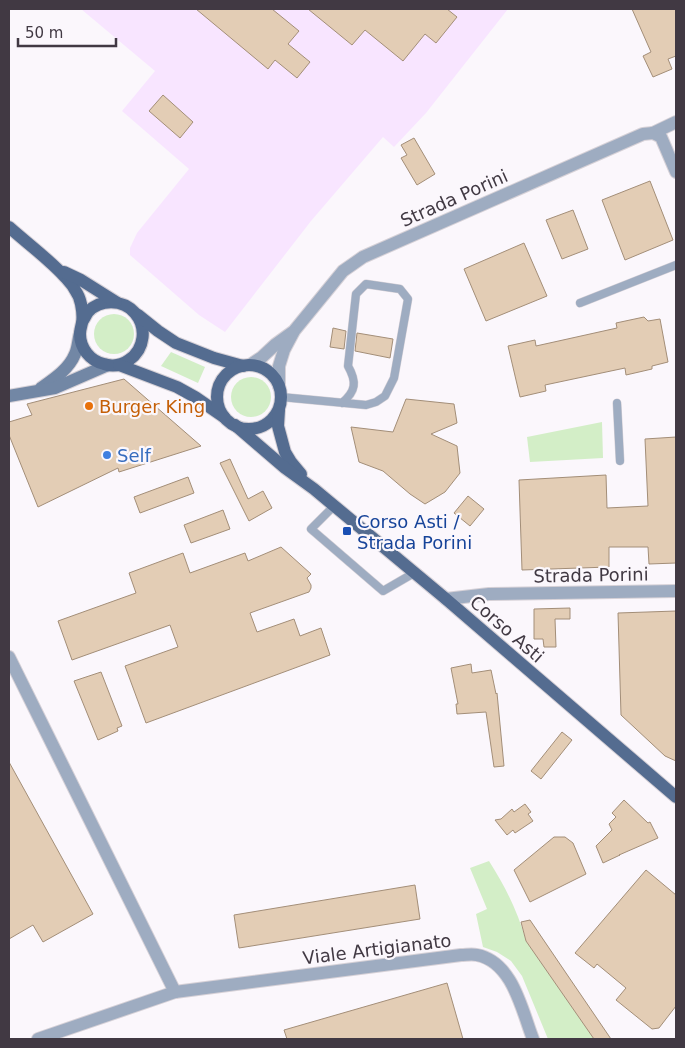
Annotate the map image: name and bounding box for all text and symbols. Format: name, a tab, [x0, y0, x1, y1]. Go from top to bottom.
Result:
scale bar	[18, 15, 115, 47]
text: 50 m	[25, 24, 63, 42]
street label: Strada Porini	[397, 165, 511, 231]
place label: Burger King	[99, 396, 205, 417]
marker: Burger King	[83, 400, 95, 412]
place label: Self	[117, 445, 152, 466]
marker: Self	[101, 449, 113, 461]
place label: Corso Asti / Strada Porini	[357, 511, 472, 553]
marker: Corso Asti / Strada Porini	[341, 525, 353, 537]
street label: Strada Porini	[533, 563, 649, 587]
street label: Corso Asti	[466, 591, 548, 667]
street label: Viale Artigianato	[302, 929, 452, 969]

